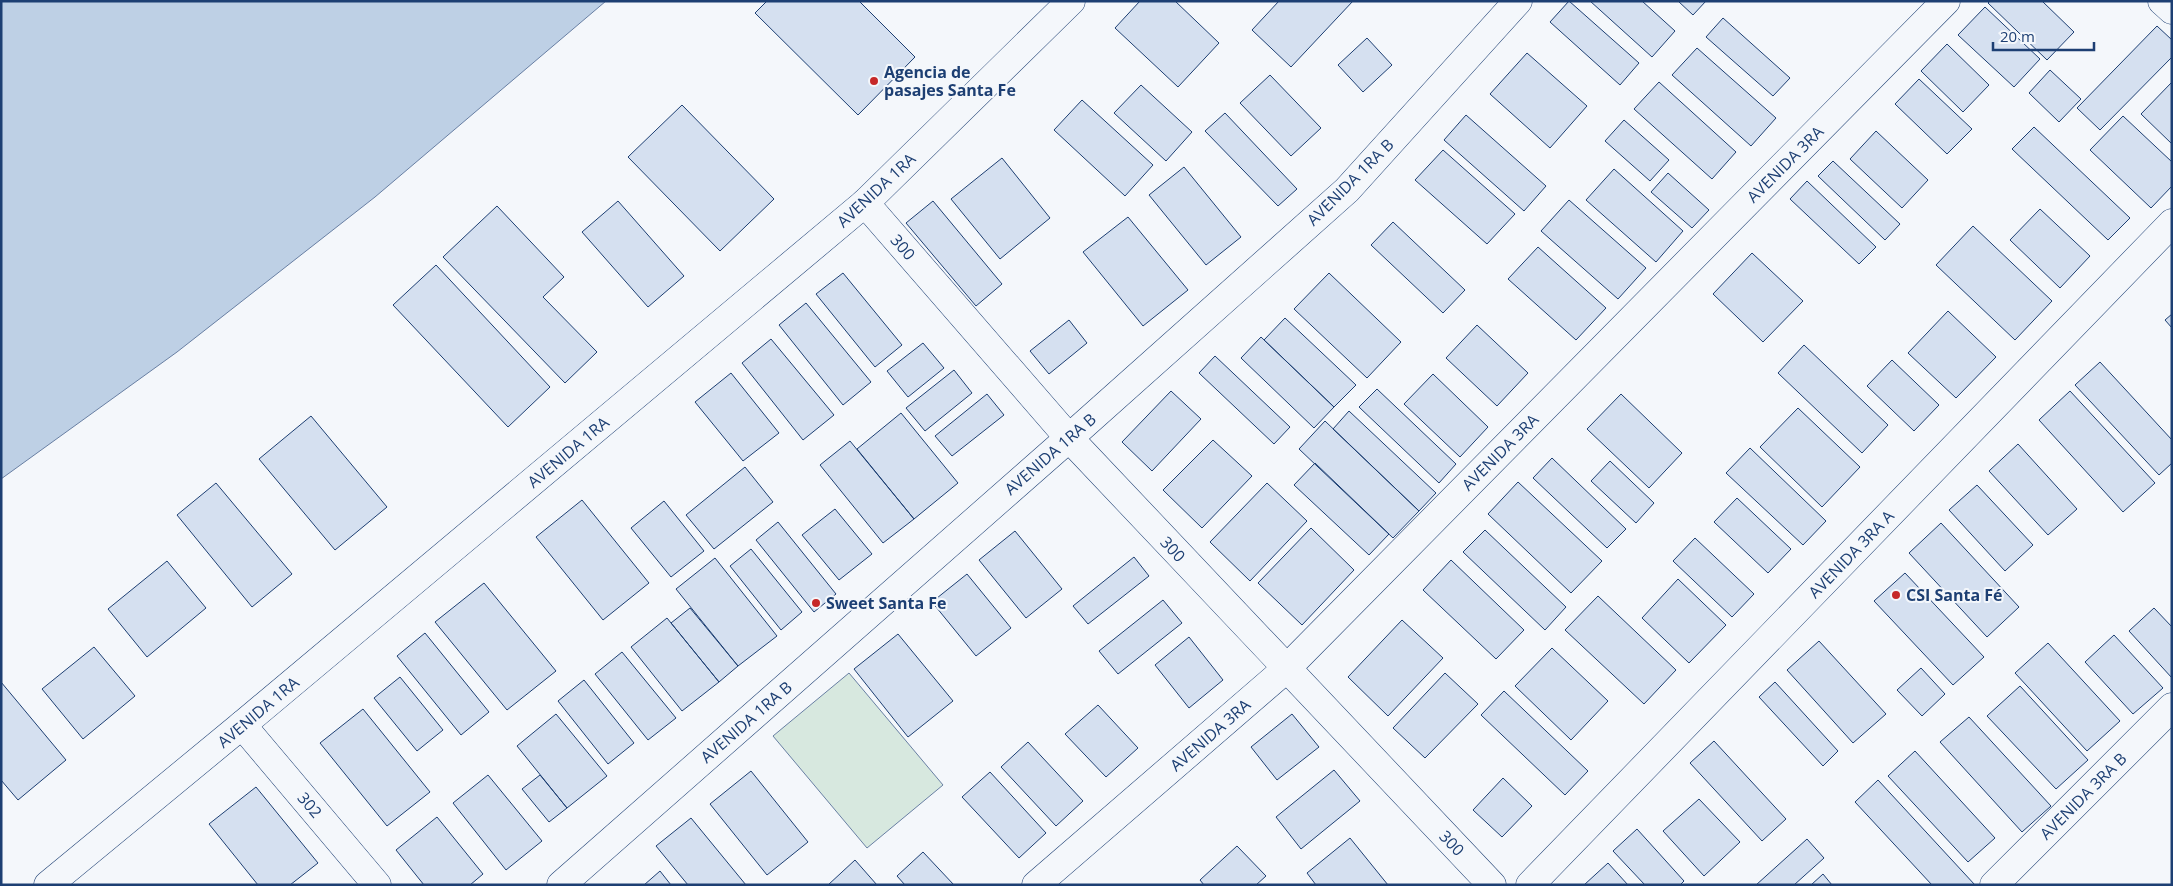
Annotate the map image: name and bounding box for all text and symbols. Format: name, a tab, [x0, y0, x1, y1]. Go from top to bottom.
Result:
scale bar	[1993, 20, 2094, 52]
text: 20 m	[2000, 26, 2035, 46]
place label: Agencia de pasajes Santa Fe	[884, 61, 1016, 101]
marker: Agencia de pasajes Santa Fe	[868, 75, 880, 87]
street label: AVENIDA 3RA	[1742, 120, 1829, 207]
street label: AVENIDA 1RA B	[1302, 134, 1398, 230]
street label: AVENIDA 1RA	[832, 147, 921, 232]
street label: 300	[886, 229, 920, 265]
street label: AVENIDA 1RA B	[1000, 408, 1100, 500]
street label: AVENIDA 3RA	[1457, 408, 1544, 495]
street label: AVENIDA 1RA	[523, 411, 614, 493]
street label: AVENIDA 3RA A	[1803, 505, 1899, 603]
street label: 300	[1156, 531, 1190, 567]
place label: CSI Santa Fé	[1906, 584, 2002, 606]
marker: CSI Santa Fé	[1890, 589, 1902, 601]
place label: Sweet Santa Fe	[826, 592, 947, 614]
marker: Sweet Santa Fe	[810, 597, 822, 609]
street label: AVENIDA 1RA	[213, 671, 304, 753]
street label: AVENIDA 1RA B	[696, 676, 796, 768]
street label: AVENIDA 3RA	[1165, 693, 1256, 776]
street label: AVENIDA 3RA B	[2035, 748, 2131, 844]
street label: 302	[293, 787, 327, 823]
street label: 300	[1435, 825, 1469, 861]

